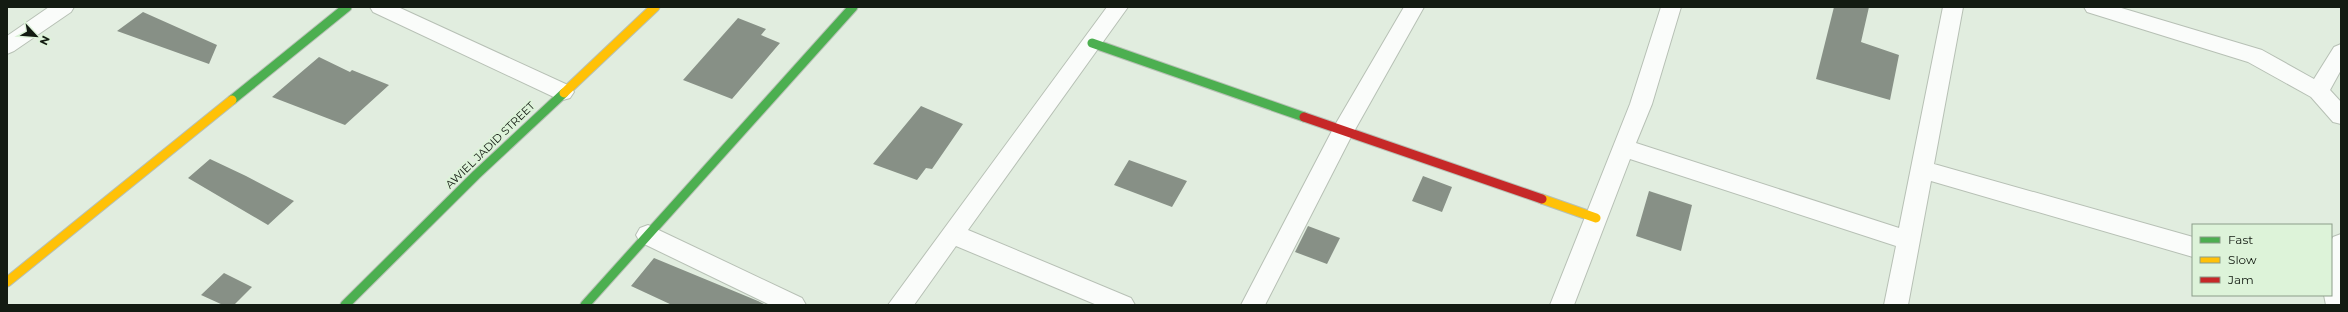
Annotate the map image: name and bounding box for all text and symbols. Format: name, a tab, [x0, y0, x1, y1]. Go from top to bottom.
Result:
north arrow	[16, 16, 56, 56]
text: N	[37, 33, 53, 47]
street label: AWIEL JADID STREET	[442, 98, 538, 191]
legend	[2192, 224, 2332, 296]
text: Fast	[2228, 232, 2253, 247]
text: Slow	[2228, 252, 2257, 267]
text: Jam	[2227, 272, 2254, 287]

